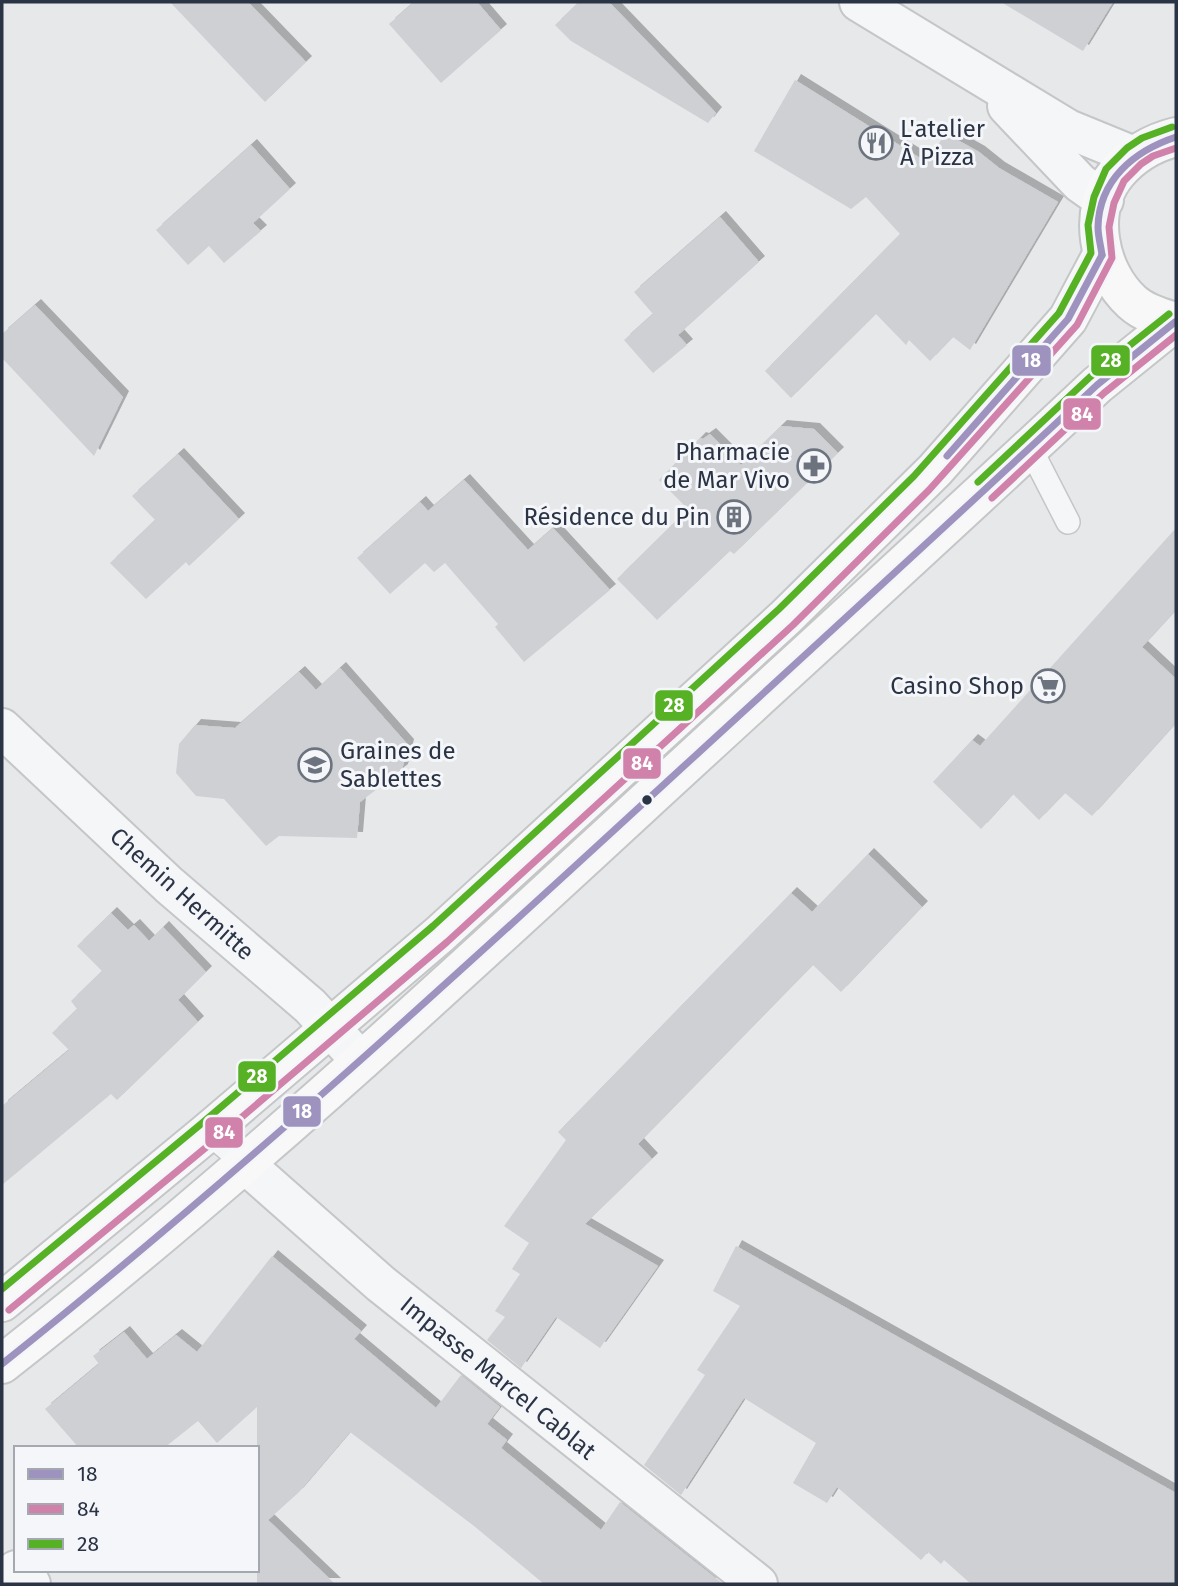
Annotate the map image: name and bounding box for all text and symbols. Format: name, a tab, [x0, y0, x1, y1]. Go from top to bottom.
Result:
place label: L'atelier À Pizza	[900, 115, 986, 171]
restaurant icon: L'atelier À Pizza	[857, 124, 895, 162]
line badge: 18	[1011, 344, 1052, 377]
line badge: 28	[1090, 344, 1131, 377]
text: 18	[1021, 349, 1041, 372]
text: 28	[1101, 349, 1121, 372]
line badge: 84	[1062, 397, 1102, 431]
text: 84	[1071, 403, 1093, 426]
place label: Pharmacie de Mar Vivo	[663, 438, 790, 494]
pharmacy icon: Pharmacie de Mar Vivo	[795, 447, 833, 485]
building icon: Résidence du Pin	[715, 498, 753, 536]
place label: Résidence du Pin	[523, 503, 710, 531]
supermarket icon: Casino Shop	[1029, 667, 1067, 705]
place label: Casino Shop	[890, 672, 1024, 700]
line badge: 28	[654, 689, 694, 722]
text: 28	[664, 694, 684, 717]
place label: Graines de Sablettes	[340, 737, 456, 793]
school or university icon: Graines de Sablettes	[296, 746, 334, 784]
line badge: 84	[622, 747, 662, 780]
text: 84	[631, 752, 653, 775]
unlabelled marker	[640, 793, 654, 807]
street label: Chemin Hermitte	[104, 822, 260, 966]
line badge: 28	[237, 1060, 277, 1093]
text: 28	[247, 1065, 267, 1088]
line badge: 18	[282, 1095, 322, 1128]
text: 18	[292, 1100, 312, 1123]
line badge: 84	[204, 1116, 244, 1149]
text: 84	[213, 1121, 235, 1144]
street label: Impasse Marcel Cablat	[395, 1291, 601, 1466]
legend	[14, 1446, 259, 1572]
text: 18	[77, 1461, 98, 1487]
text: 84	[77, 1496, 100, 1522]
text: 28	[77, 1531, 99, 1557]

